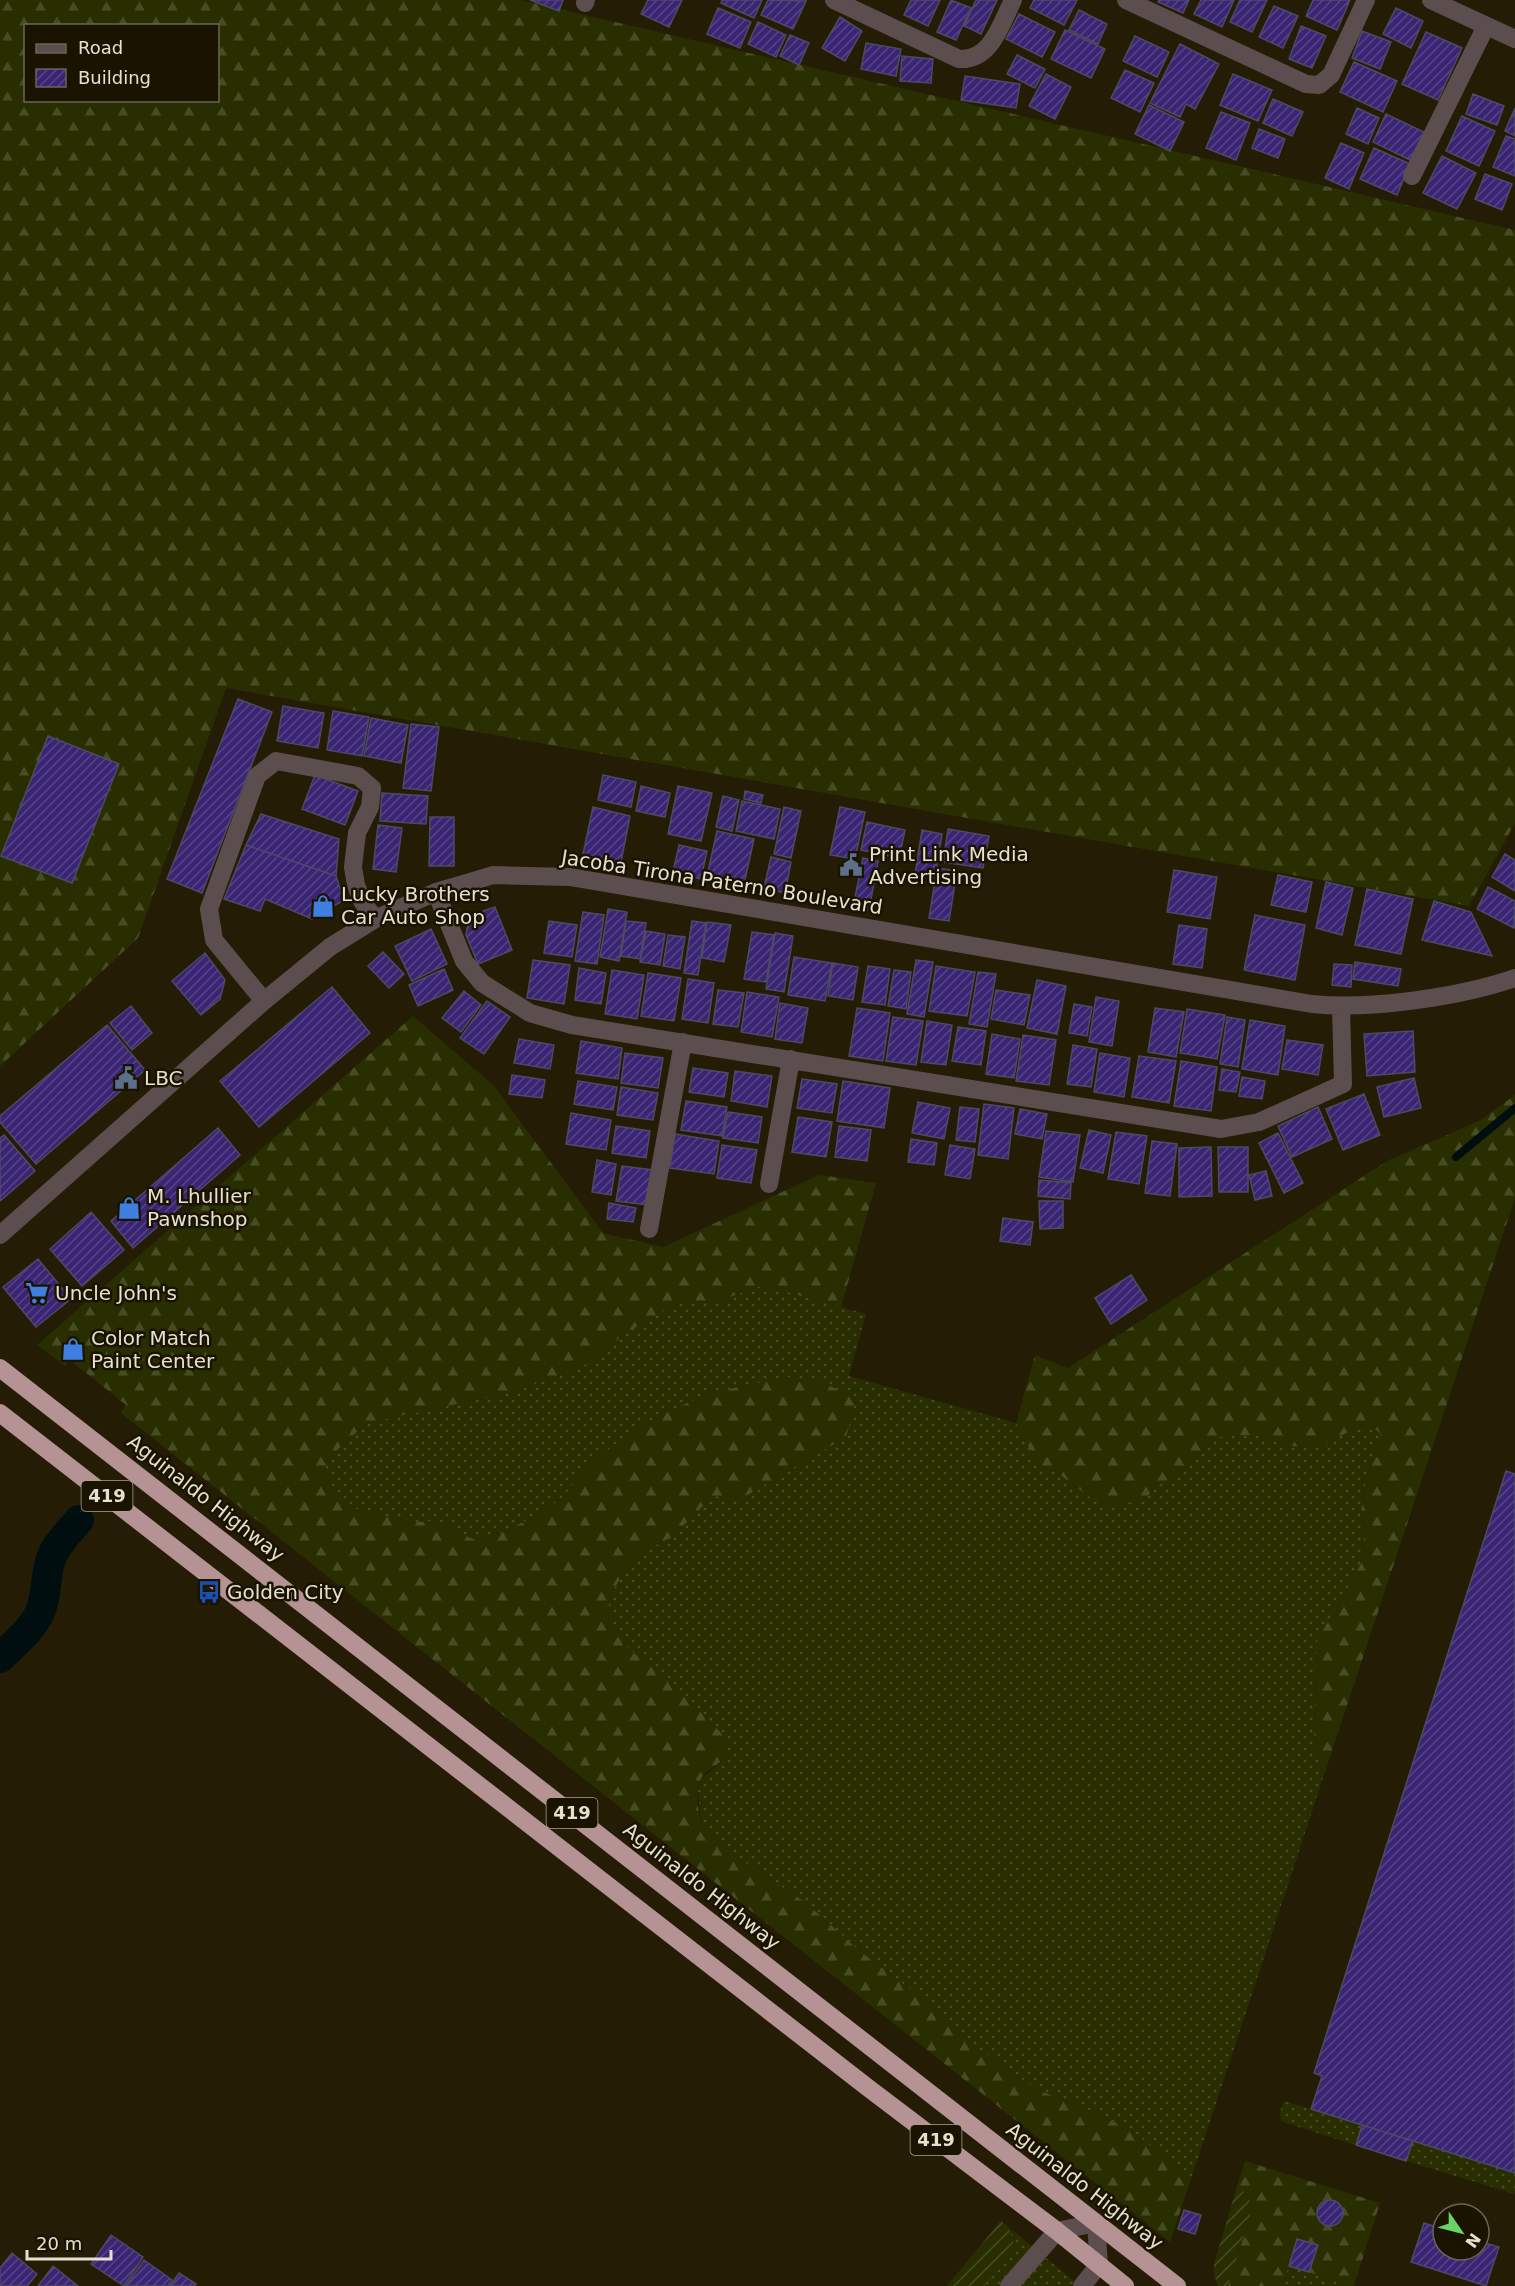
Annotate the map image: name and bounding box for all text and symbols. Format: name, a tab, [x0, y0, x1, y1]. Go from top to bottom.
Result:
legend	[24, 24, 219, 102]
text: Road	[78, 37, 123, 58]
text: Building	[78, 67, 151, 88]
place label: Print Link Media Advertising	[869, 842, 1029, 889]
street label: Jacoba Tirona Paterno Boulevard	[558, 844, 884, 919]
public building icon: Print Link Media Advertising	[838, 852, 864, 878]
place label: Lucky Brothers Car Auto Shop	[341, 882, 490, 929]
shop icon: Lucky Brothers Car Auto Shop	[310, 893, 336, 919]
public building icon: LBC	[113, 1065, 139, 1091]
place label: LBC	[144, 1066, 182, 1090]
place label: M. Lhullier Pawnshop	[147, 1184, 251, 1231]
shop icon: M. Lhullier Pawnshop	[116, 1195, 142, 1221]
supermarket icon: Uncle John's	[24, 1280, 50, 1306]
place label: Uncle John's	[55, 1281, 177, 1305]
place label: Color Match Paint Center	[91, 1326, 215, 1373]
shop icon: Color Match Paint Center	[60, 1336, 86, 1362]
street label: Aguinaldo Highway	[123, 1429, 289, 1567]
road number: 419	[82, 1481, 132, 1511]
bus stop icon: Golden City	[196, 1579, 222, 1605]
place label: Golden City	[227, 1580, 344, 1604]
road number: 419	[546, 1798, 598, 1828]
street label: Aguinaldo Highway	[619, 1817, 785, 1955]
street label: Aguinaldo Highway	[1002, 2117, 1168, 2255]
road number: 419	[910, 2125, 962, 2155]
north arrow	[1431, 2202, 1491, 2262]
scale bar	[27, 2223, 111, 2261]
text: N	[1461, 2229, 1484, 2251]
text: 20 m	[36, 2233, 82, 2254]

